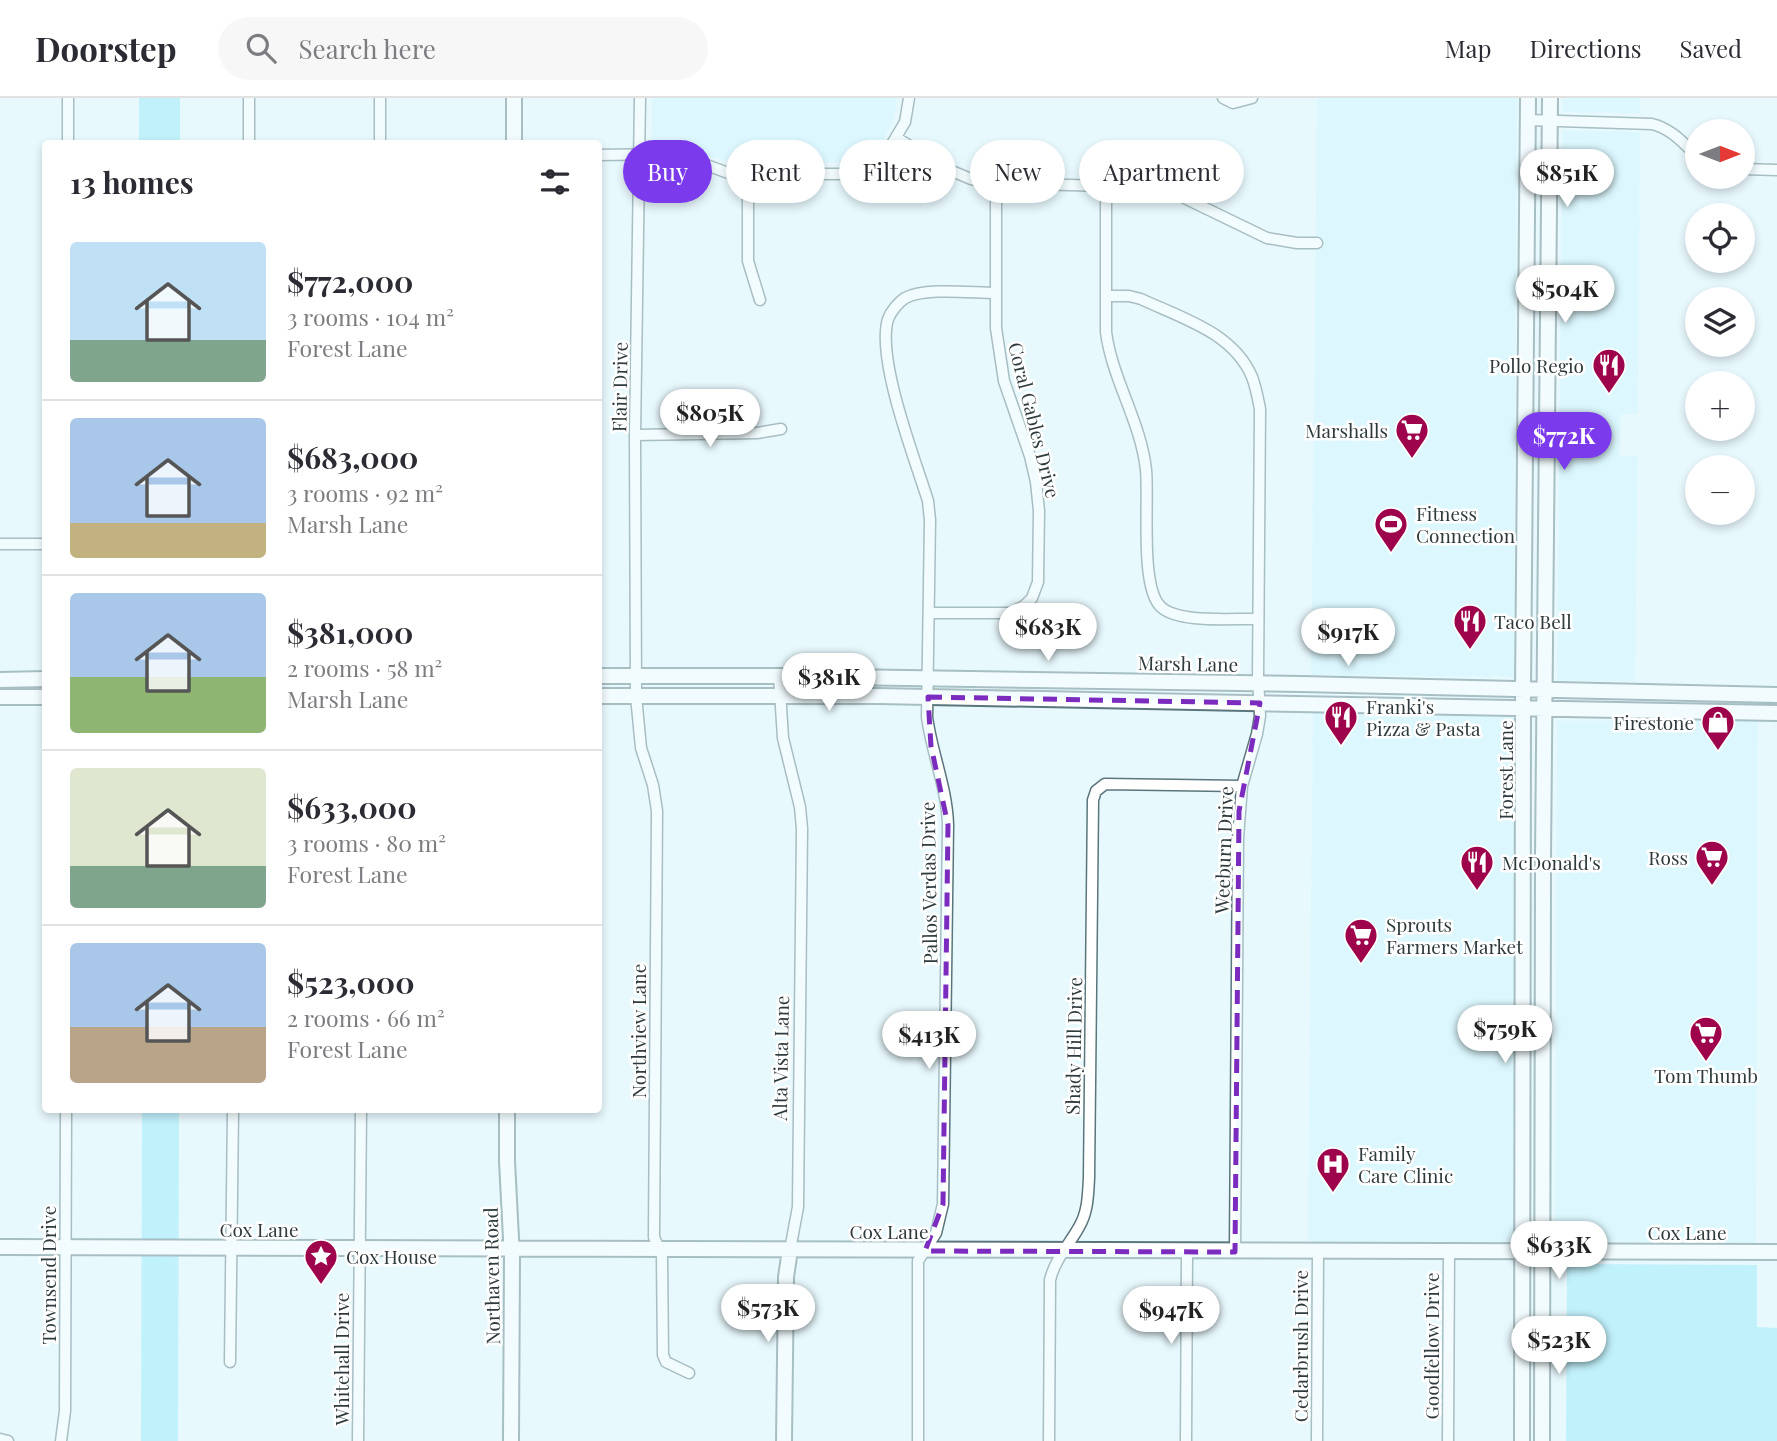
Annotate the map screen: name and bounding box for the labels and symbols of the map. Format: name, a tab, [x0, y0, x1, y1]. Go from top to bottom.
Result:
north arrow	[1685, 119, 1755, 189]
pin: $851K	[1518, 150, 1616, 209]
pin: $504K	[1516, 266, 1614, 325]
street label: Coral Gables Drive	[1003, 340, 1067, 500]
street label: Flair Drive	[605, 342, 633, 432]
restaurant icon: Pollo Regio	[1590, 346, 1628, 395]
place label: Pollo Regio	[1489, 352, 1584, 378]
pin: $805K	[661, 390, 759, 449]
supermarket icon: Marshalls	[1393, 411, 1431, 460]
pin: $772K	[1515, 412, 1613, 472]
place label: Marshalls	[1305, 417, 1388, 443]
place label: Fitness Connection	[1416, 500, 1516, 548]
sports icon: Fitness Connection	[1372, 505, 1410, 554]
restaurant icon: Taco Bell	[1451, 602, 1489, 651]
pin: $683K	[999, 603, 1097, 663]
pin: $917K	[1299, 608, 1397, 668]
place label: Taco Bell	[1494, 608, 1572, 634]
street label: Marsh Lane	[1138, 649, 1238, 677]
pin: $381K	[780, 654, 878, 713]
place label: Franki's Pizza & Pasta	[1366, 693, 1481, 741]
restaurant icon: Franki's Pizza & Pasta	[1322, 698, 1360, 747]
shop icon: Firestone	[1699, 703, 1737, 752]
place label: Firestone	[1613, 709, 1694, 735]
street label: Forest Lane	[1492, 720, 1518, 820]
street label: Weeburn Drive	[1208, 786, 1238, 915]
street label: Pallos Verdas Drive	[914, 801, 942, 965]
supermarket icon: Ross	[1693, 838, 1731, 887]
restaurant icon: McDonald's	[1458, 843, 1496, 892]
place label: Ross	[1648, 844, 1688, 870]
place label: McDonald's	[1502, 849, 1601, 875]
place label: Sprouts Farmers Market	[1386, 911, 1523, 959]
supermarket icon: Sprouts Farmers Market	[1342, 916, 1380, 965]
street label: Northview Lane	[625, 964, 651, 1098]
street label: Shady Hill Drive	[1059, 977, 1087, 1115]
street label: Alta Vista Lane	[766, 995, 794, 1122]
pin: $759K	[1456, 1006, 1554, 1065]
pin: $413K	[880, 1012, 978, 1071]
supermarket icon: Tom Thumb	[1687, 1014, 1725, 1063]
place label: Tom Thumb	[1654, 1062, 1758, 1088]
place label: Family Care Clinic	[1358, 1140, 1453, 1188]
hospital icon: Family Care Clinic	[1314, 1145, 1352, 1194]
street label: Townsend Drive	[35, 1206, 61, 1344]
street label: Northaven Road	[477, 1207, 505, 1345]
street label: Cox Lane	[219, 1216, 299, 1242]
street label: Cox Lane	[849, 1218, 929, 1244]
street label: Cox Lane	[1647, 1219, 1727, 1245]
pin: $633K	[1510, 1222, 1608, 1281]
place icon: Cox House	[302, 1237, 340, 1286]
place label: Cox House	[346, 1243, 437, 1269]
street label: Cedarbrush Drive	[1287, 1270, 1313, 1422]
street label: Goodfellow Drive	[1418, 1272, 1444, 1420]
pin: $573K	[719, 1284, 817, 1344]
pin: $947K	[1122, 1286, 1220, 1346]
street label: Whitehall Drive	[328, 1293, 354, 1426]
pin: $523K	[1510, 1316, 1608, 1376]

